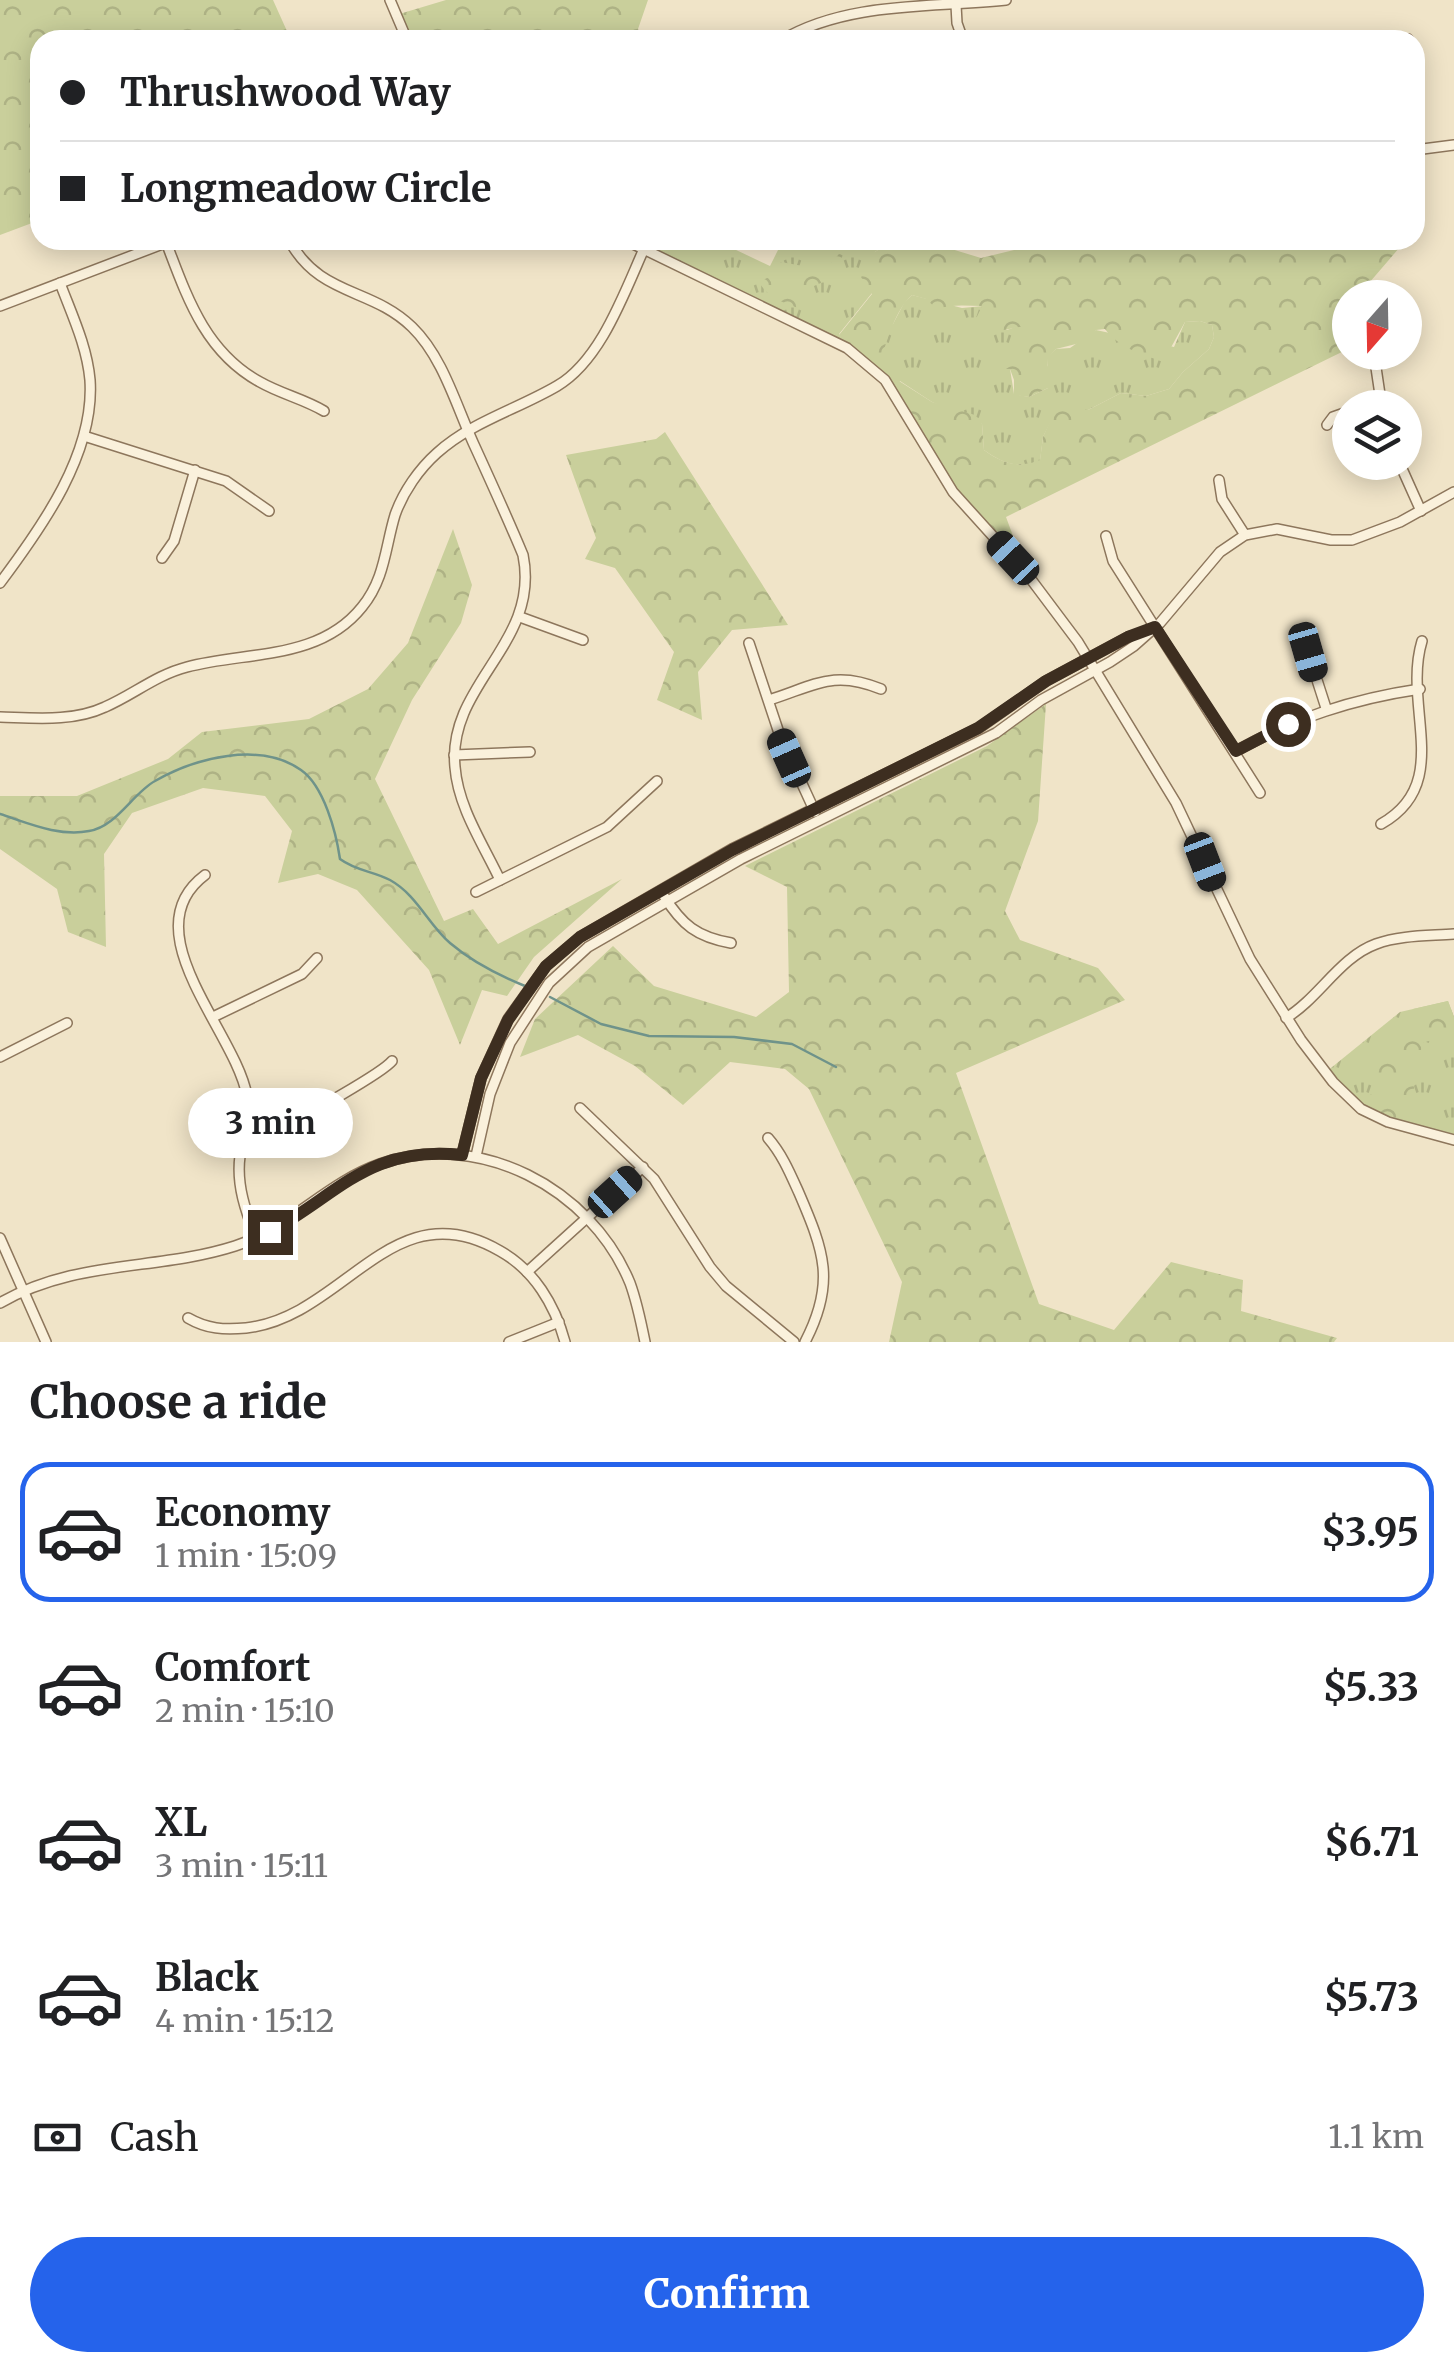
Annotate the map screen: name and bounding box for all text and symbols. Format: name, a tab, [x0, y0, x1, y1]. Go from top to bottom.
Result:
text: Thrushwood Way	[120, 69, 451, 116]
text: Longmeadow Circle	[120, 165, 492, 212]
north arrow	[1332, 280, 1422, 370]
map controls	[1332, 280, 1422, 480]
button: layers	[1332, 390, 1422, 480]
car	[982, 526, 1044, 590]
car	[1285, 619, 1331, 685]
route start	[1266, 702, 1311, 747]
car	[763, 724, 815, 792]
car	[1180, 829, 1230, 895]
callout: 3 min	[188, 1087, 352, 1157]
text: 3 min	[225, 1103, 316, 1143]
car	[583, 1161, 647, 1223]
route end	[248, 1210, 293, 1255]
text: Choose a ride	[30, 1374, 327, 1430]
icon: car	[35, 1487, 125, 1577]
text: Economy	[155, 1489, 330, 1536]
text: $3.95	[1321, 1509, 1419, 1556]
text: 1 min · 15:09	[155, 1536, 337, 1576]
icon: car	[35, 1642, 125, 1732]
text: Comfort	[155, 1644, 311, 1691]
text: $5.33	[1322, 1664, 1419, 1711]
text: 2 min · 15:10	[155, 1691, 335, 1731]
icon: car	[35, 1797, 125, 1887]
text: XL	[155, 1799, 207, 1846]
text: $6.71	[1324, 1819, 1419, 1866]
text: 3 min · 15:11	[155, 1846, 328, 1886]
icon: car	[35, 1952, 125, 2042]
text: Black	[155, 1954, 259, 2001]
text: $5.73	[1323, 1974, 1419, 2021]
text: 4 min · 15:12	[155, 2001, 335, 2041]
icon: cash	[30, 2110, 85, 2165]
text: Cash	[110, 2114, 199, 2161]
text: 1.1 km	[1328, 2117, 1424, 2157]
button: Confirm	[30, 2237, 1424, 2352]

